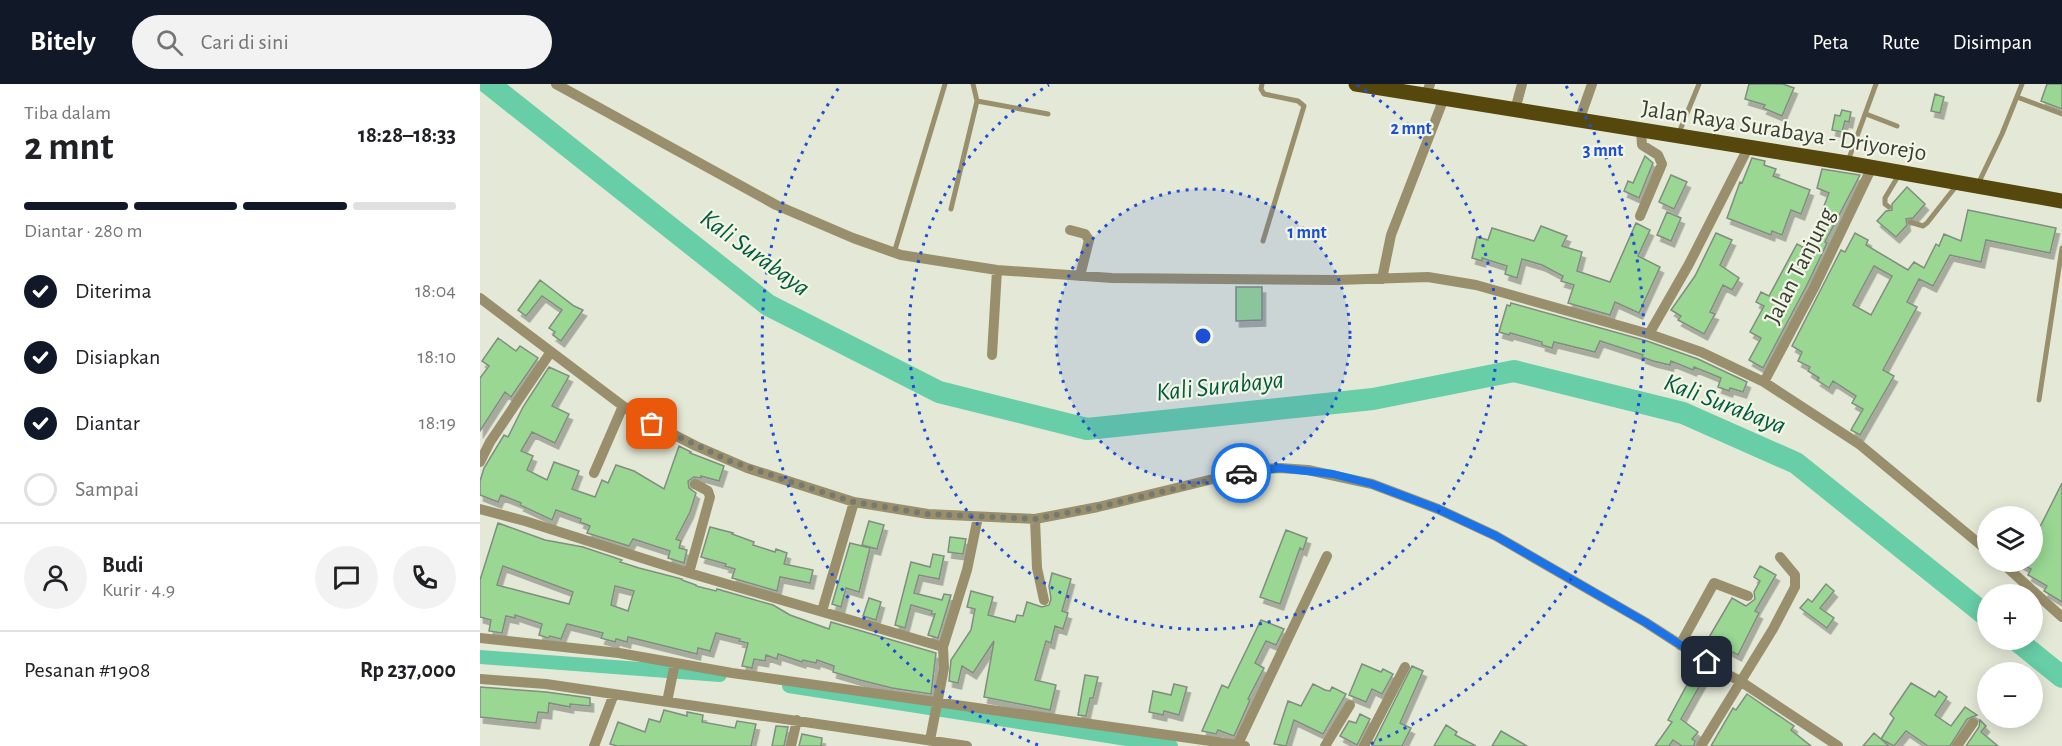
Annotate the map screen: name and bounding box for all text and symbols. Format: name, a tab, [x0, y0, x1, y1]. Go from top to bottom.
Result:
search box	[132, 15, 552, 69]
icon: search	[153, 26, 186, 59]
text: Bitely	[30, 28, 96, 56]
text: Cari di sini	[201, 31, 289, 53]
text: Peta	[1813, 32, 1849, 53]
text: Rute	[1882, 32, 1920, 53]
text: Disimpan	[1953, 32, 2032, 53]
street label: Jalan Raya Surabaya - Driyorejo	[1640, 97, 1928, 165]
text: Tiba dalam	[24, 103, 111, 123]
text: 2 mnt	[1390, 120, 1432, 138]
text: 18:28–18:33	[358, 124, 456, 146]
text: 2 mnt	[24, 128, 113, 167]
text: 3 mnt	[1583, 142, 1623, 160]
street label: Jalan Tanjung	[1760, 204, 1840, 328]
water label: Kali Surabaya	[695, 205, 815, 301]
text: Diantar · 280 m	[24, 221, 143, 241]
text: 1 mnt	[1287, 224, 1327, 242]
icon: check	[24, 275, 57, 308]
text: Diterima	[75, 280, 152, 302]
text: 18:04	[415, 281, 456, 301]
centre of rings	[1193, 326, 1213, 346]
icon: check	[24, 341, 57, 374]
text: Disiapkan	[75, 346, 160, 368]
text: 18:10	[418, 347, 456, 367]
water label: Kali Surabaya	[1155, 366, 1285, 406]
water label: Kali Surabaya	[1660, 369, 1790, 439]
pin	[626, 398, 677, 449]
icon: check	[24, 407, 57, 440]
icon: bag	[635, 407, 668, 440]
text: Diantar	[75, 412, 140, 434]
text: 18:19	[419, 413, 456, 433]
courier	[1211, 443, 1271, 503]
icon: car	[1225, 457, 1258, 490]
text: Sampai	[75, 478, 139, 500]
map controls	[1977, 506, 2043, 728]
button: layers	[1977, 506, 2043, 572]
button: person	[24, 546, 87, 609]
button: chat	[315, 546, 378, 609]
button: phone	[393, 546, 456, 609]
text: Budi	[102, 554, 144, 576]
text: Kurir · 4.9	[102, 580, 175, 600]
button: +	[1977, 584, 2043, 650]
pin	[1681, 636, 1732, 687]
icon: home	[1690, 645, 1723, 678]
text: Pesanan #1908	[24, 659, 150, 681]
text: Rp 237,000	[360, 659, 456, 681]
button: −	[1977, 662, 2043, 728]

